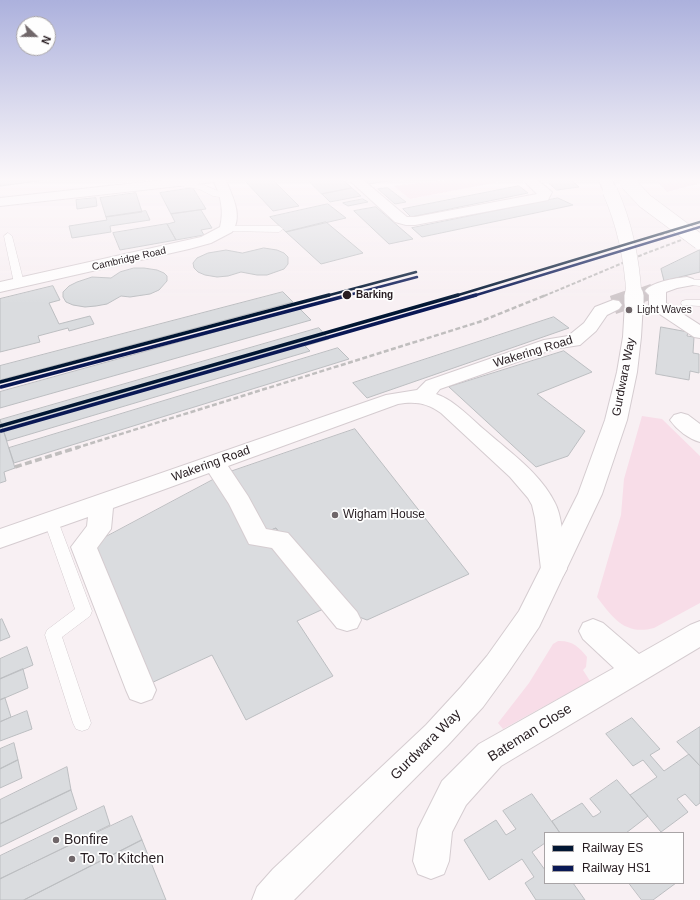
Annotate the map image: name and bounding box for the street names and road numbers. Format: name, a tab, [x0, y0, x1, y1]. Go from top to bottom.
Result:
street label: Cambridge Road	[91, 245, 167, 273]
street label: Wakering Road	[492, 333, 574, 371]
street label: Gurdwara Way	[609, 337, 639, 417]
street label: Wakering Road	[170, 443, 252, 485]
street label: Bateman Close	[485, 701, 575, 765]
street label: Gurdwara Way	[387, 706, 465, 784]

